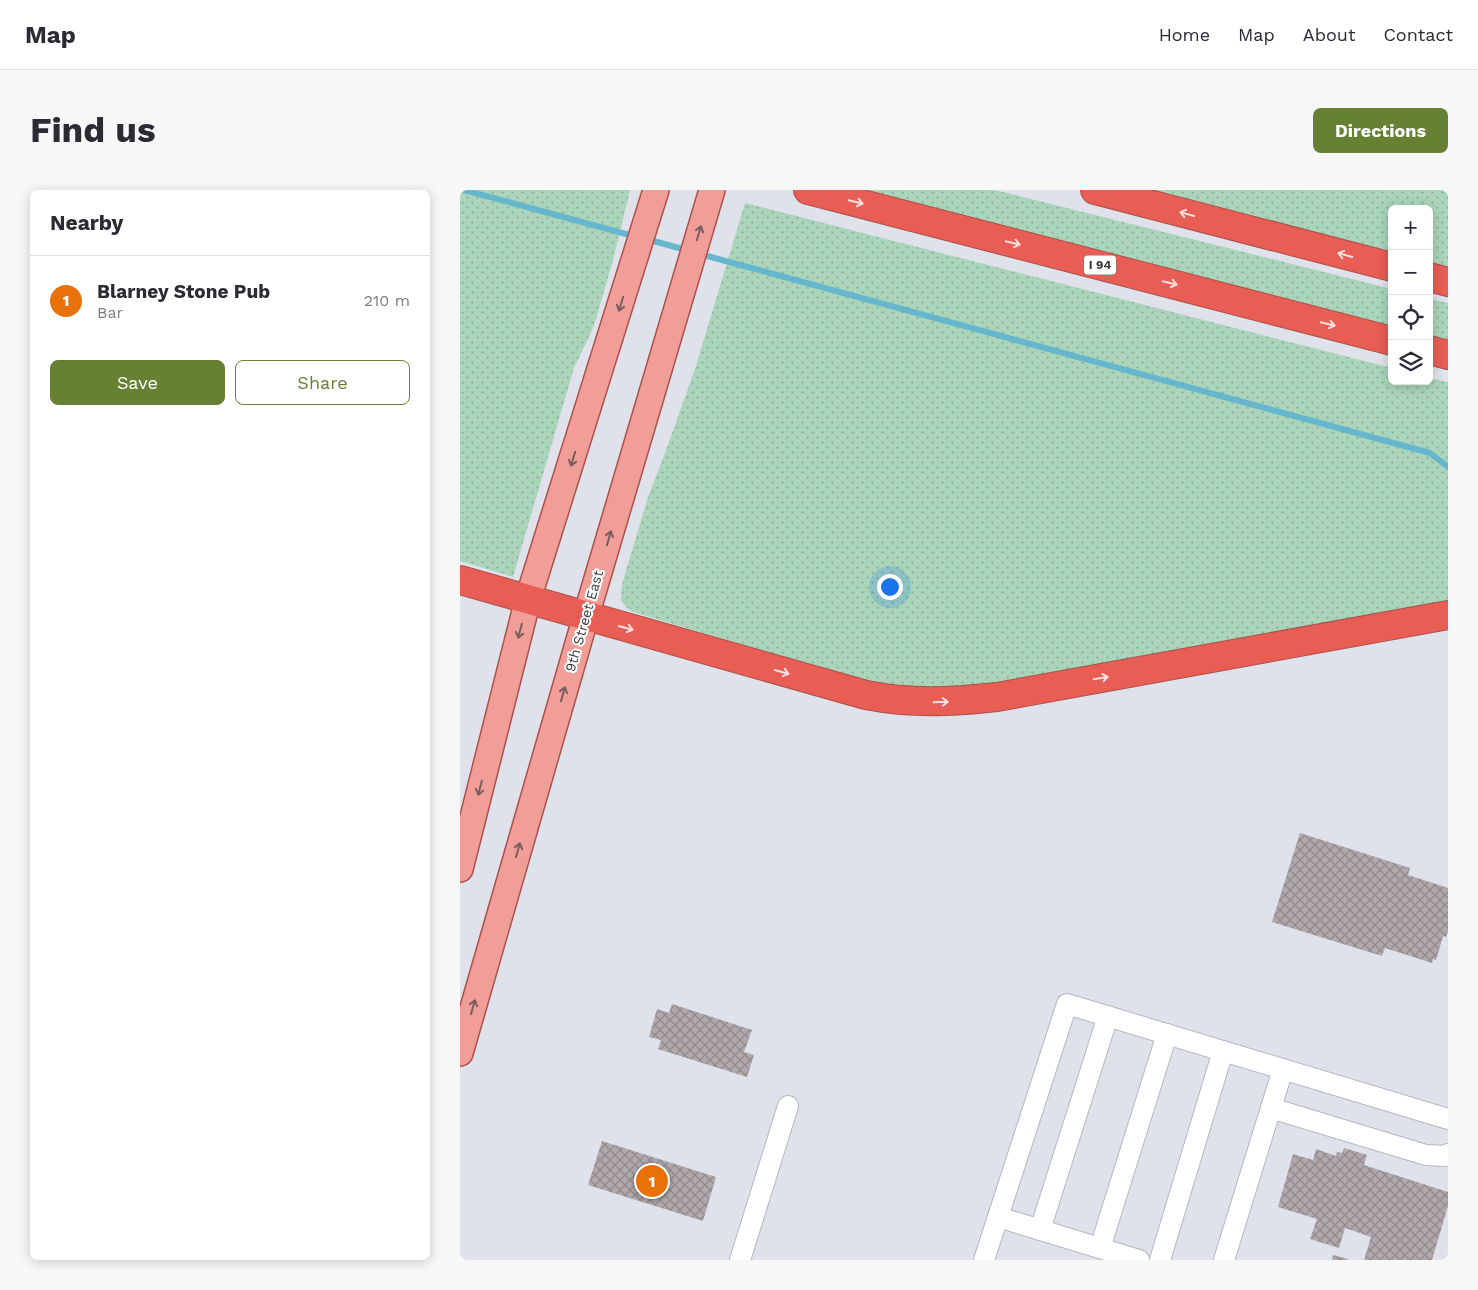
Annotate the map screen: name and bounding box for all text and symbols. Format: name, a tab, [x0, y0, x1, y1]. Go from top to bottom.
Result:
text: Map	[25, 21, 76, 49]
text: Home	[1159, 24, 1210, 45]
text: Map	[1238, 24, 1275, 45]
text: About	[1303, 24, 1355, 45]
text: Contact	[1383, 24, 1453, 45]
button: Directions	[1313, 108, 1448, 153]
text: Find us	[30, 109, 156, 151]
one-way arrow	[847, 198, 863, 207]
map controls	[1388, 205, 1433, 385]
button: +	[1388, 205, 1433, 250]
one-way arrow	[1180, 209, 1196, 218]
text: Nearby	[50, 210, 123, 235]
one-way arrow	[694, 226, 704, 242]
one-way arrow	[1004, 239, 1020, 248]
one-way arrow	[1337, 250, 1353, 259]
button: −	[1388, 250, 1433, 295]
road number: I 94	[1084, 256, 1116, 274]
one-way arrow	[1162, 279, 1178, 289]
text: Blarney Stone Pub	[97, 280, 270, 303]
text: 1	[63, 291, 69, 310]
text: 210 m	[364, 291, 410, 310]
one-way arrow	[616, 295, 626, 311]
button: locate	[1388, 295, 1433, 340]
text: Bar	[97, 303, 123, 322]
one-way arrow	[1319, 320, 1335, 329]
button: layers	[1388, 340, 1433, 385]
button: Save	[50, 360, 225, 405]
button: Share	[235, 360, 410, 405]
one-way arrow	[567, 450, 577, 466]
one-way arrow	[604, 531, 614, 547]
street label: 9th Street East	[562, 568, 606, 674]
your location	[877, 574, 903, 600]
one-way arrow	[515, 622, 525, 638]
one-way arrow	[617, 623, 633, 633]
one-way arrow	[774, 667, 790, 677]
one-way arrow	[1093, 673, 1109, 682]
one-way arrow	[559, 687, 569, 703]
one-way arrow	[932, 697, 948, 707]
one-way arrow	[475, 780, 485, 796]
one-way arrow	[514, 843, 524, 859]
one-way arrow	[469, 999, 479, 1015]
pin: 1	[636, 1162, 668, 1200]

